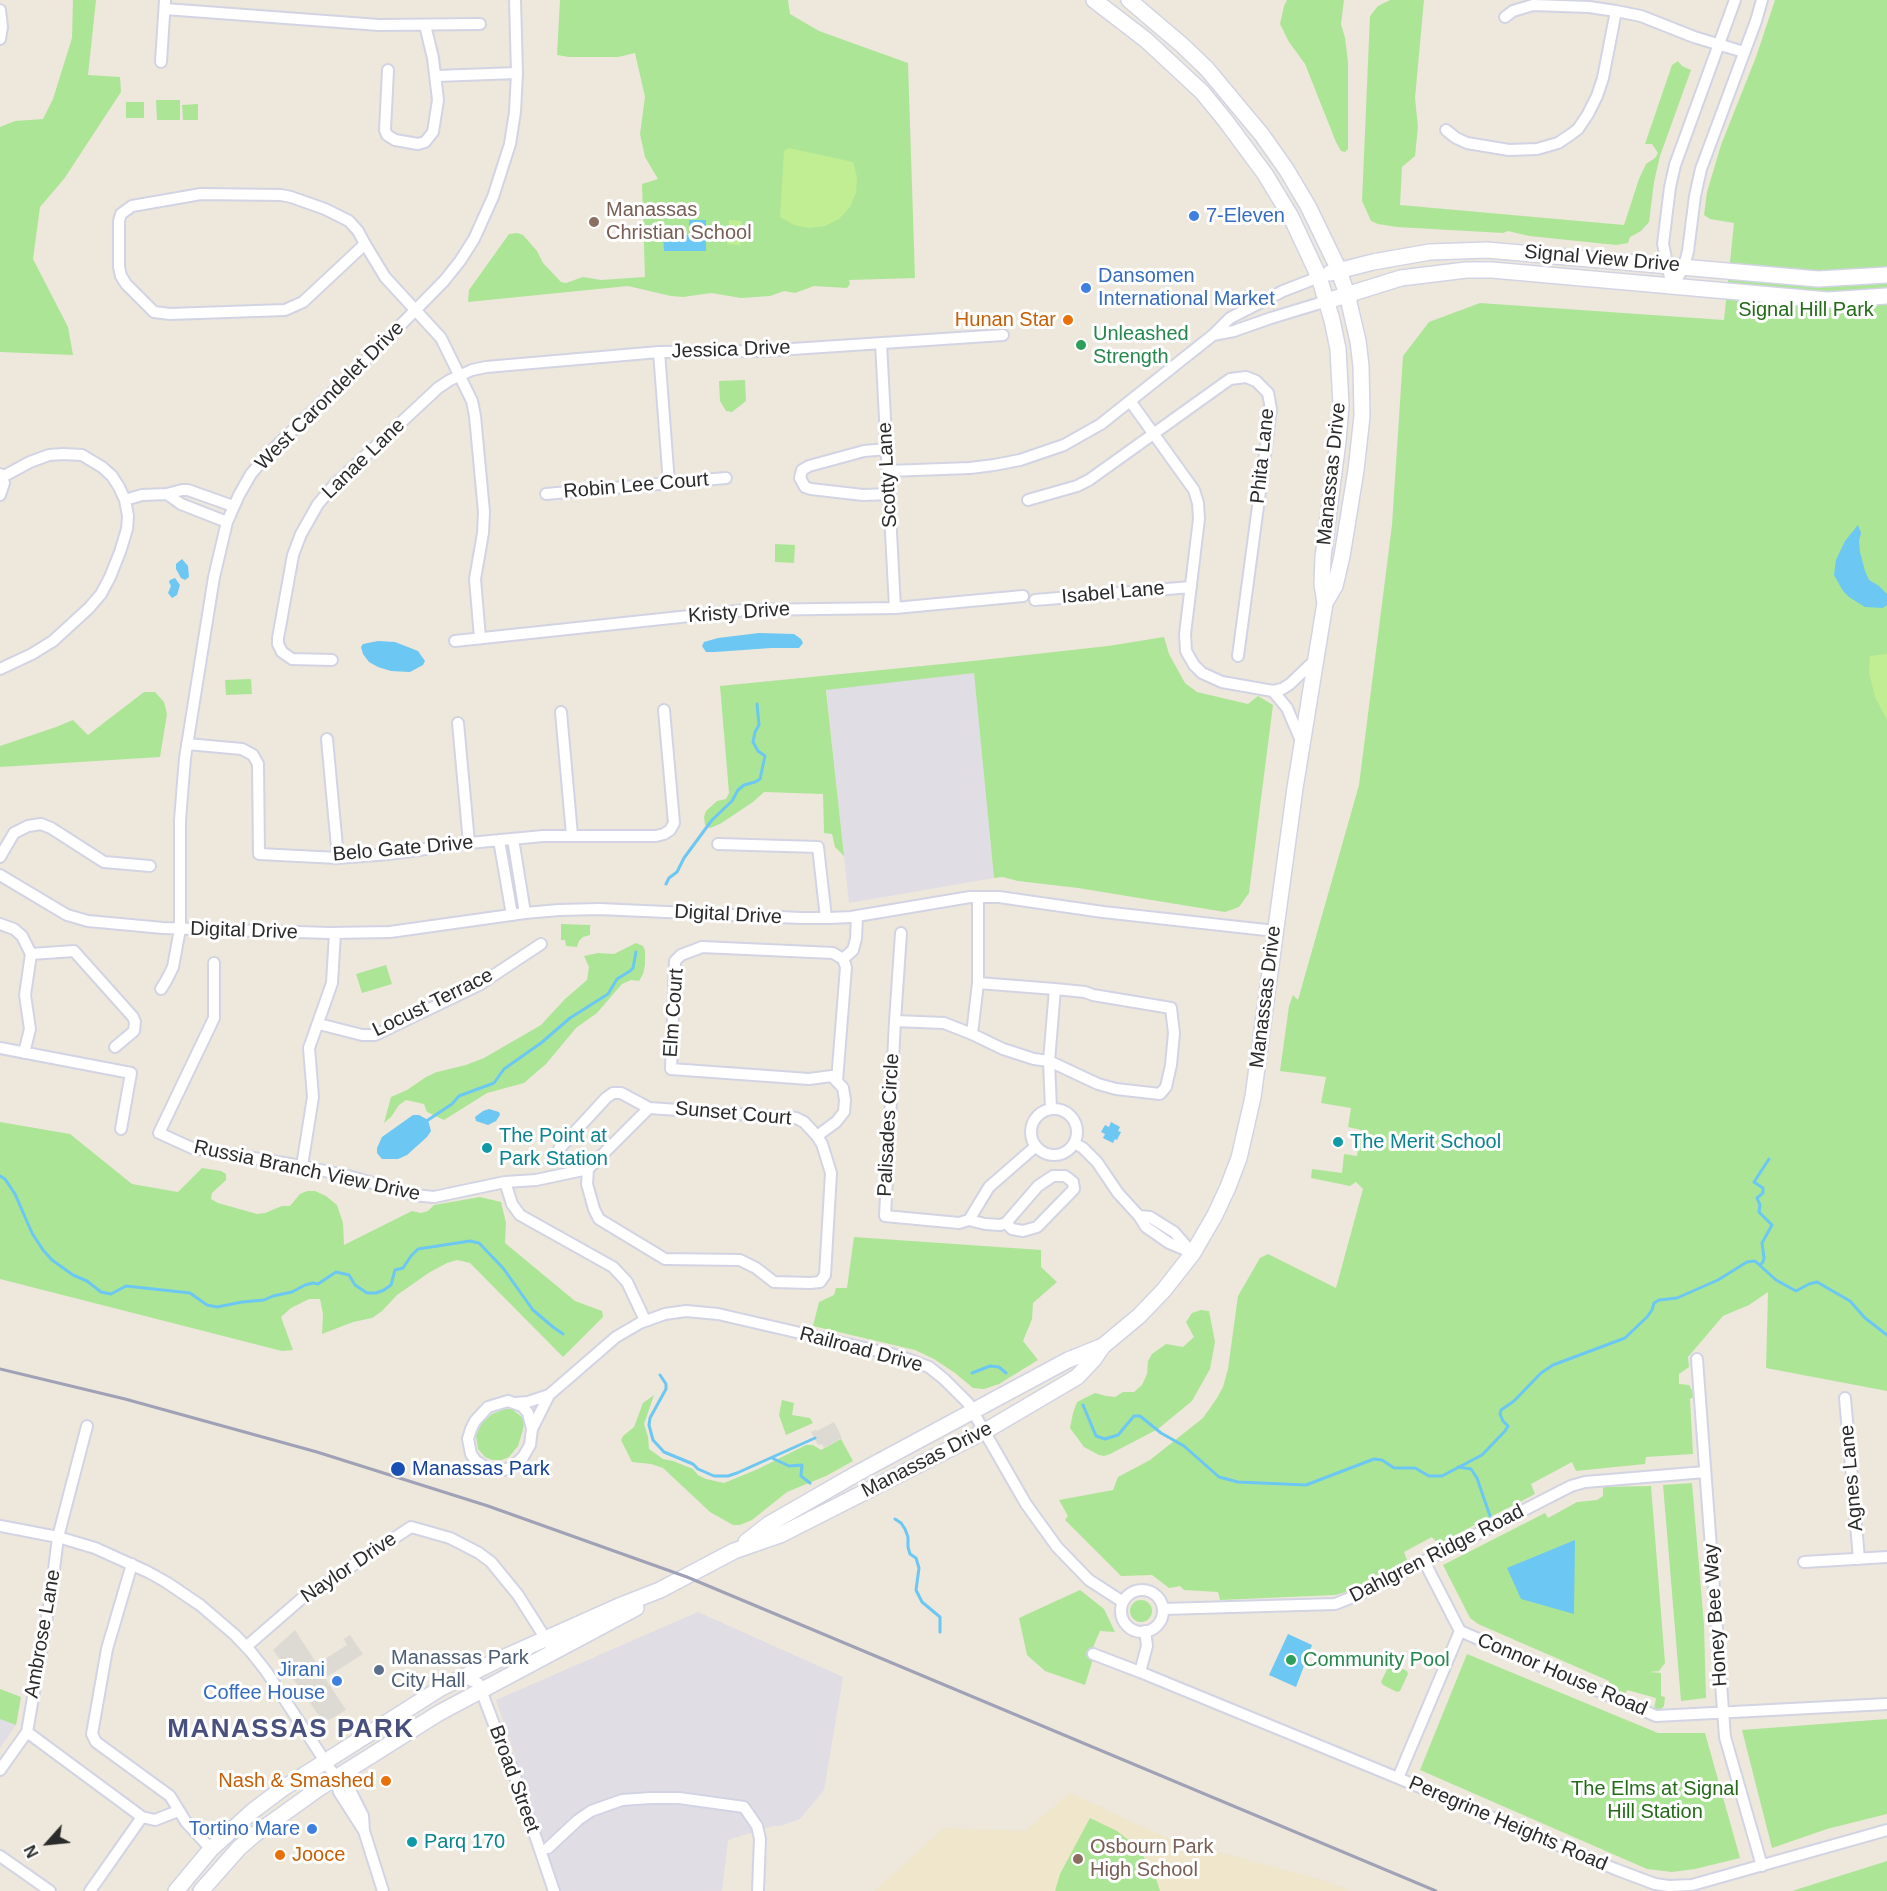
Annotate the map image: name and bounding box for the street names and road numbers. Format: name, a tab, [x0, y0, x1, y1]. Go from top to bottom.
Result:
street label: Signal View Drive	[1523, 240, 1681, 278]
street label: West Carondelet Drive	[251, 317, 409, 475]
street label: Jessica Drive	[671, 336, 791, 364]
street label: Manassas Drive	[1313, 401, 1351, 547]
street label: Phita Lane	[1246, 407, 1280, 505]
street label: Lanae Lane	[318, 414, 410, 504]
street label: Scotty Lane	[873, 422, 903, 528]
street label: Robin Lee Court	[562, 468, 710, 504]
street label: Isabel Lane	[1060, 577, 1166, 609]
street label: Kristy Drive	[687, 597, 791, 629]
street label: Belo Gate Drive	[332, 831, 474, 867]
street label: Digital Drive	[674, 900, 782, 930]
street label: Digital Drive	[190, 917, 298, 945]
street label: Manassas Drive	[1245, 924, 1287, 1070]
street label: Locust Terrace	[369, 963, 497, 1043]
street label: Elm Court	[659, 968, 689, 1058]
street label: Palisades Circle	[873, 1053, 905, 1197]
street label: Sunset Court	[674, 1097, 792, 1131]
street label: Russia Branch View Drive	[192, 1135, 422, 1207]
street label: Railroad Drive	[797, 1322, 925, 1378]
street label: Manassas Drive	[858, 1417, 996, 1503]
street label: Agnes Lane	[1835, 1424, 1869, 1532]
street label: Dahlgren Ridge Road	[1346, 1500, 1528, 1608]
street label: Naylor Drive	[297, 1527, 401, 1609]
street label: Honey Bee Way	[1699, 1542, 1733, 1688]
street label: Ambrose Lane	[20, 1568, 66, 1700]
street label: Connor House Road	[1473, 1628, 1651, 1722]
street label: Broad Street	[484, 1722, 544, 1836]
street label: Peregrine Heights Road	[1405, 1771, 1611, 1877]

